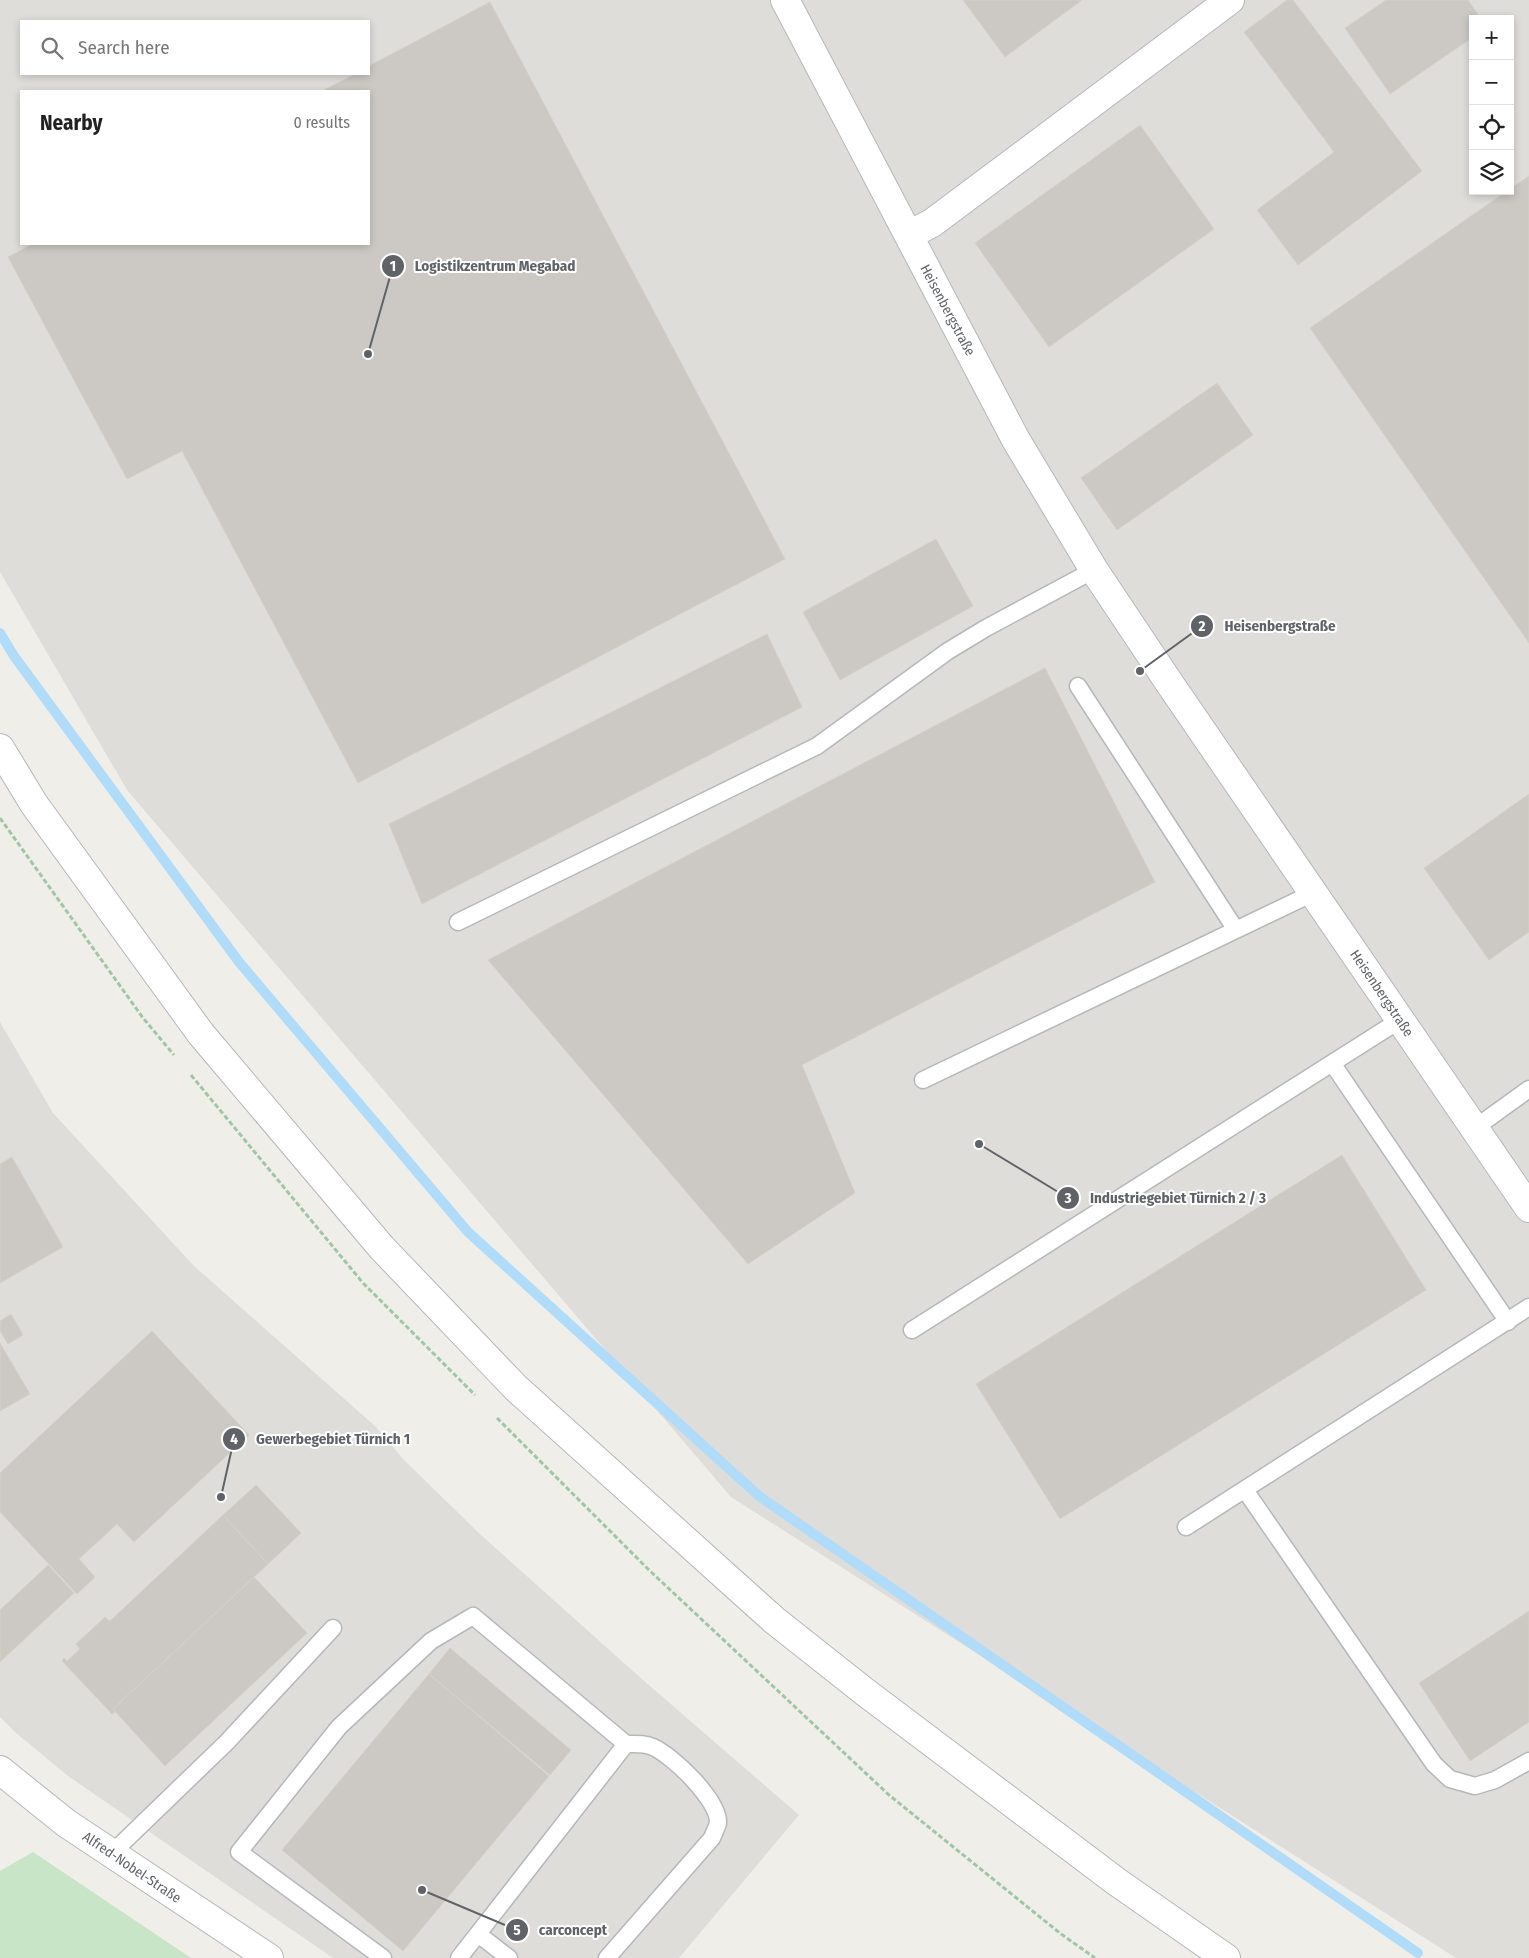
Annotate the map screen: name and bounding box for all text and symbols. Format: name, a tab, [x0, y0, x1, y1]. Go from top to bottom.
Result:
map controls	[1469, 15, 1514, 195]
button: +	[1469, 15, 1514, 60]
search box	[20, 20, 370, 75]
icon: search	[38, 34, 66, 62]
text: Search here	[78, 36, 170, 59]
button: −	[1469, 60, 1514, 105]
button: locate	[1469, 105, 1514, 150]
text: Nearby	[40, 110, 102, 136]
text: 0 results	[293, 113, 350, 132]
button: layers	[1469, 150, 1514, 195]
callout: Logistikzentrum Megabad	[380, 251, 586, 281]
text: 1	[390, 257, 396, 275]
text: Logistikzentrum Megabad	[415, 257, 575, 275]
street label: Heisenbergstraße	[916, 262, 979, 359]
callout: Heisenbergstraße	[1190, 611, 1346, 641]
text: 2	[1198, 617, 1206, 635]
text: Heisenbergstraße	[1224, 617, 1336, 635]
street label: Heisenbergstraße	[1346, 947, 1417, 1040]
callout: Industriegebiet Türnich 2 / 3	[1055, 1183, 1276, 1213]
text: 3	[1063, 1189, 1072, 1207]
text: Industriegebiet Türnich 2 / 3	[1090, 1189, 1266, 1207]
callout: Gewerbegebiet Türnich 1	[221, 1424, 420, 1454]
text: 4	[230, 1430, 238, 1448]
text: Gewerbegebiet Türnich 1	[256, 1430, 410, 1448]
street label: Alfred-Nobel-Straße	[79, 1828, 184, 1907]
callout: carconcept	[504, 1915, 617, 1945]
text: 5	[513, 1921, 521, 1939]
text: carconcept	[539, 1921, 608, 1939]

